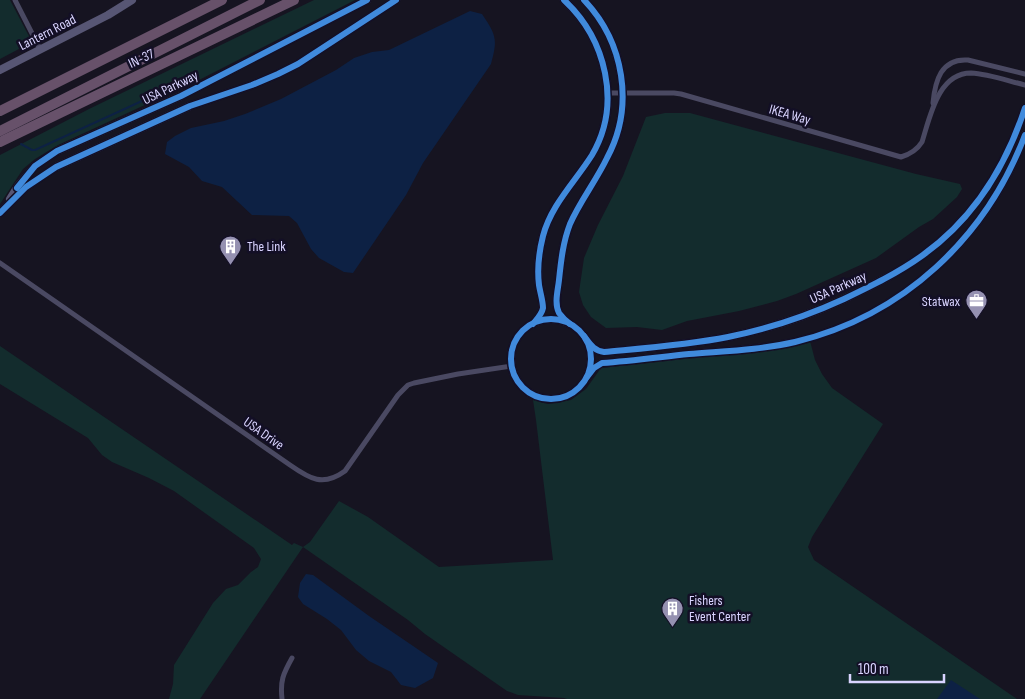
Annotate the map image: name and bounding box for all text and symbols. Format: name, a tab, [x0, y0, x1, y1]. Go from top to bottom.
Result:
street label: Lantern Road	[16, 11, 79, 54]
street label: IN-37	[126, 45, 157, 72]
street label: USA Parkway	[140, 66, 201, 108]
street label: IKEA Way	[767, 100, 813, 129]
building icon: The Link	[219, 234, 243, 265]
place label: The Link	[247, 238, 286, 255]
street label: USA Parkway	[807, 267, 870, 307]
office icon: Statwax	[964, 289, 988, 320]
place label: Statwax	[922, 293, 961, 310]
street label: USA Drive	[240, 413, 287, 453]
place label: Fishers Event Center	[689, 592, 750, 625]
building icon: Fishers Event Center	[661, 596, 685, 627]
scale bar	[850, 652, 944, 684]
text: 100 m	[858, 660, 889, 679]

